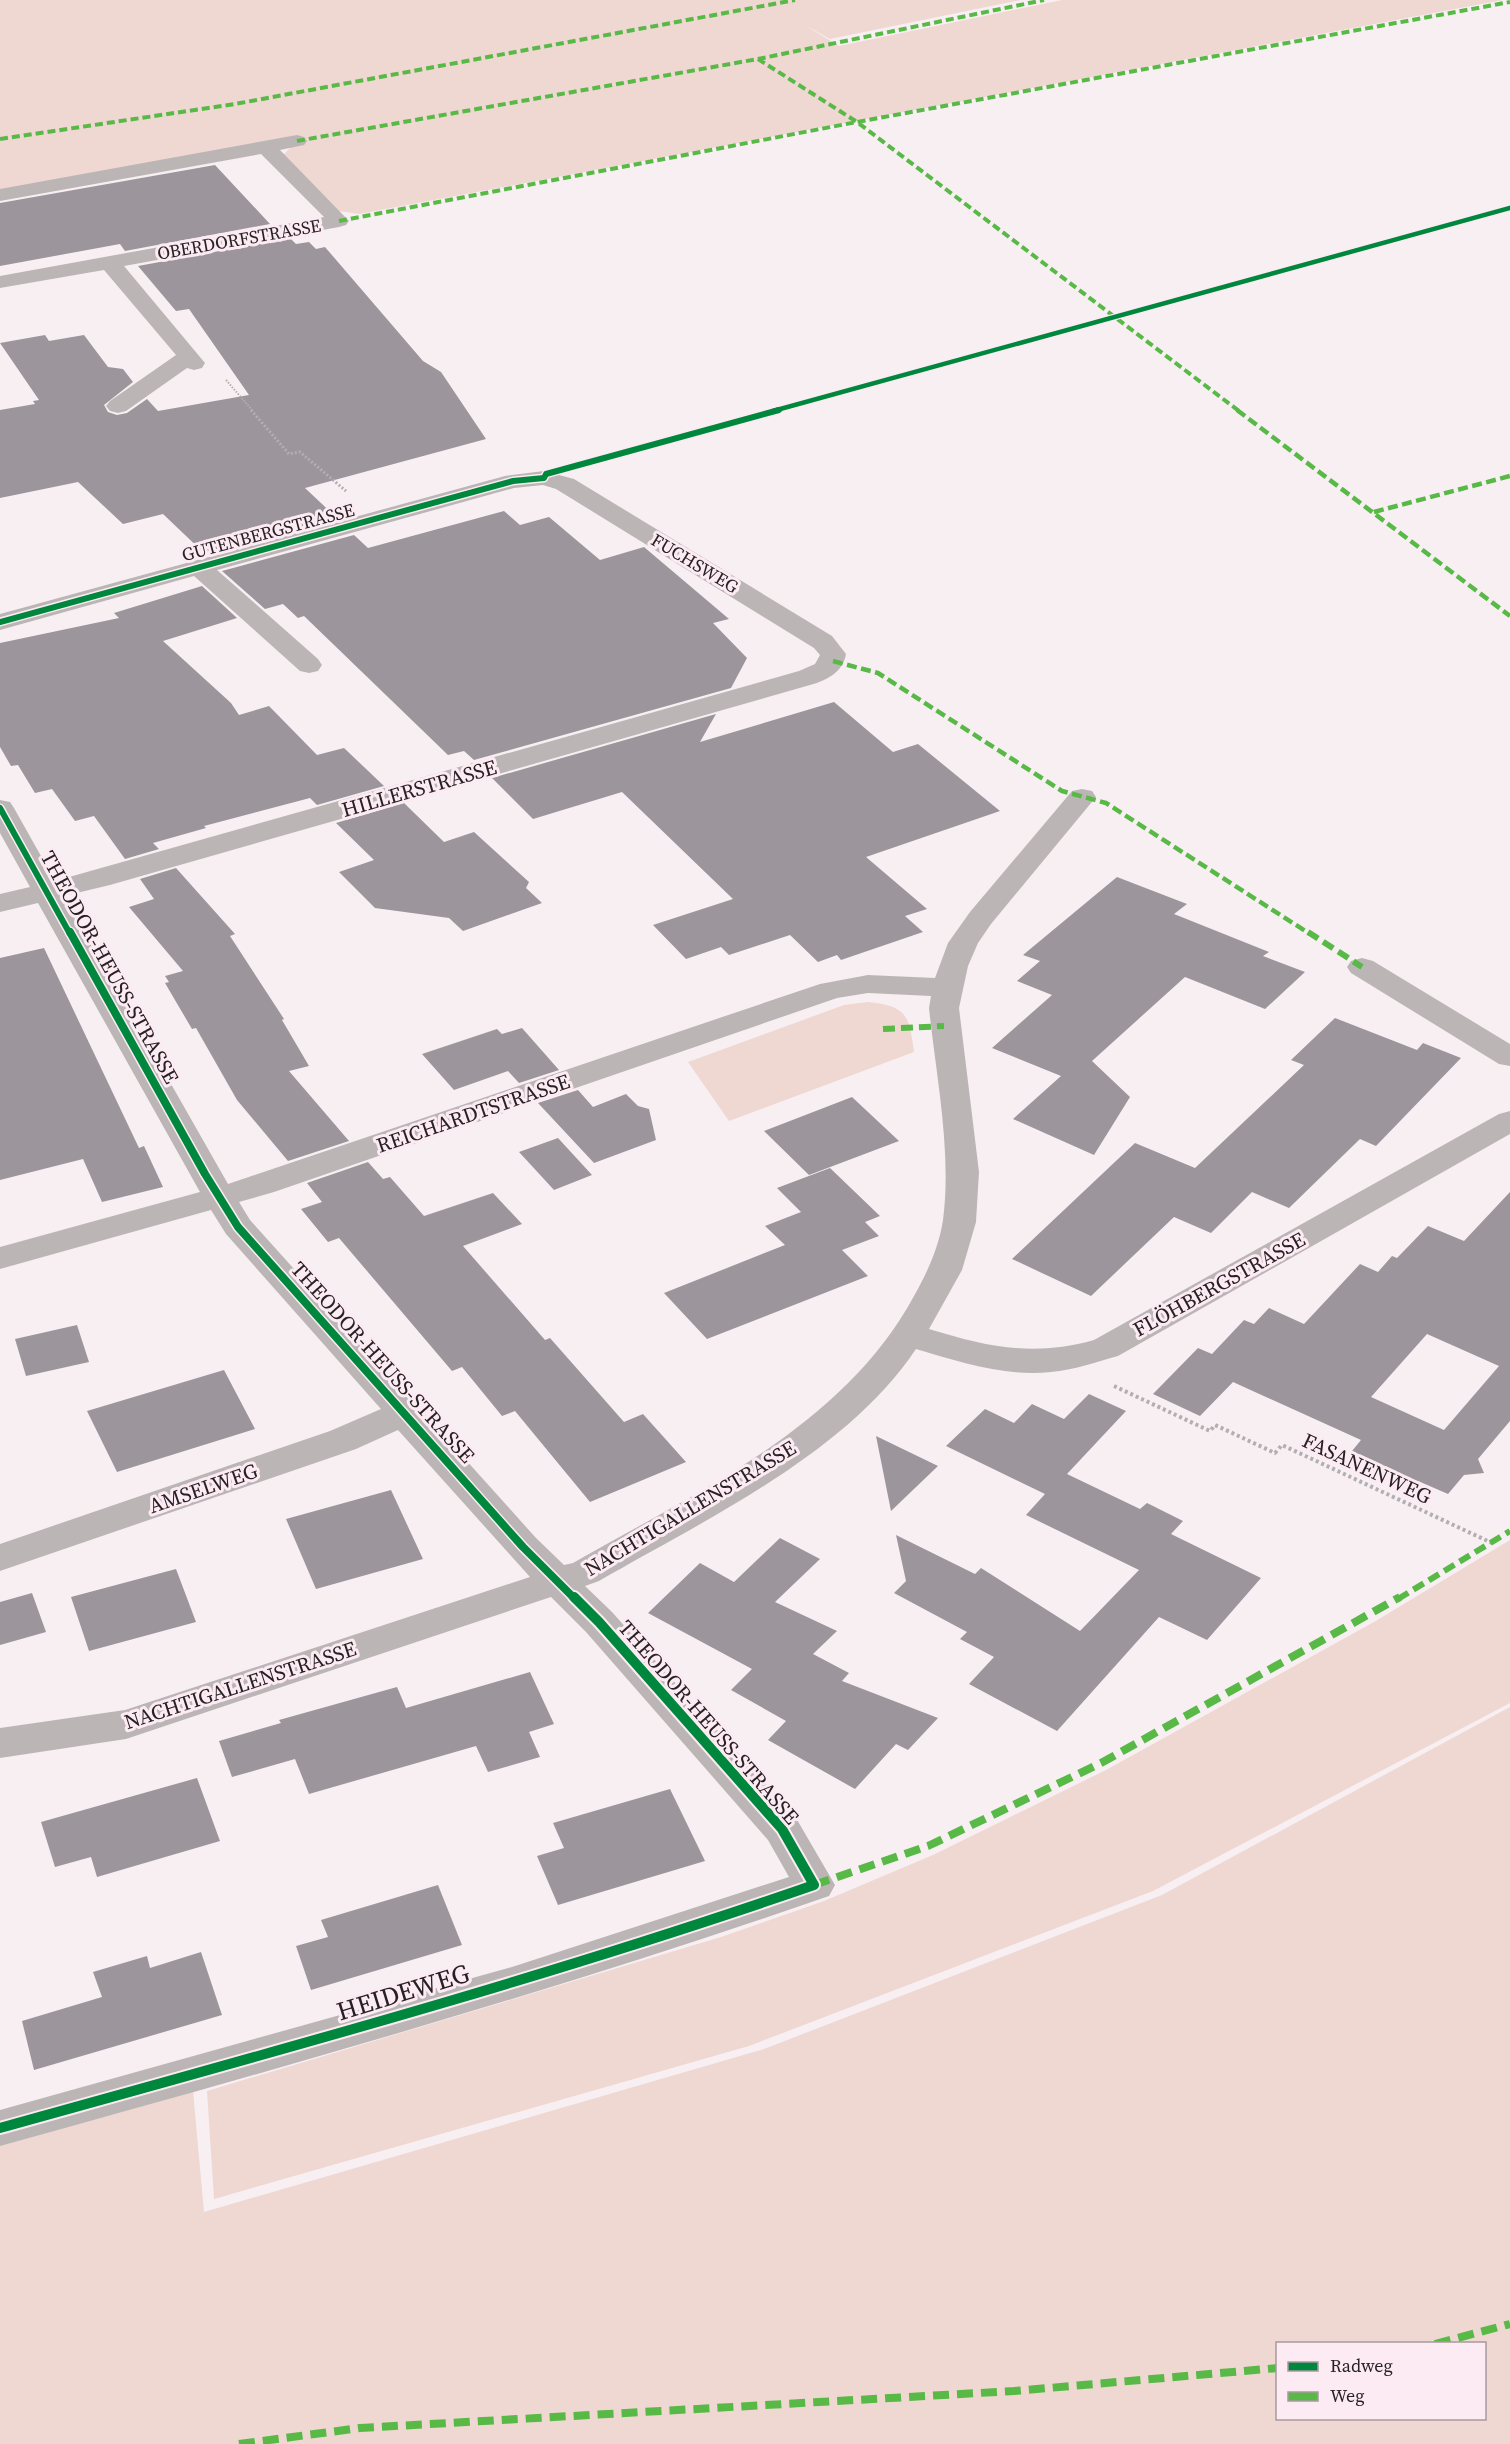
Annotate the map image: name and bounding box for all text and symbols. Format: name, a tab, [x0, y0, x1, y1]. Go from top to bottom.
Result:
street label: OBERDORFSTRASSE	[155, 212, 323, 266]
street label: GUTENBERGSTRASSE	[179, 497, 357, 567]
street label: FUCHSWEG	[647, 527, 743, 599]
street label: HILLERSTRASSE	[338, 752, 500, 824]
street label: THEODOR-HEUSS-STRASSE	[34, 845, 186, 1089]
street label: REICHARDTSTRASSE	[372, 1066, 574, 1160]
street label: FLÖHBERGSTRASSE	[1128, 1225, 1310, 1343]
street label: THEODOR-HEUSS-STRASSE	[285, 1255, 481, 1469]
street label: FASANENWEG	[1298, 1425, 1436, 1511]
street label: NACHTIGALLENSTRASSE	[579, 1433, 801, 1583]
street label: AMSELWEG	[145, 1456, 261, 1520]
street label: THEODOR-HEUSS-STRASSE	[612, 1614, 806, 1830]
street label: NACHTIGALLENSTRASSE	[120, 1634, 360, 1736]
street label: HEIDEWEG	[332, 1955, 474, 2029]
legend	[1276, 2342, 1486, 2420]
text: Radweg	[1330, 2353, 1393, 2378]
text: Weg	[1330, 2383, 1365, 2408]

